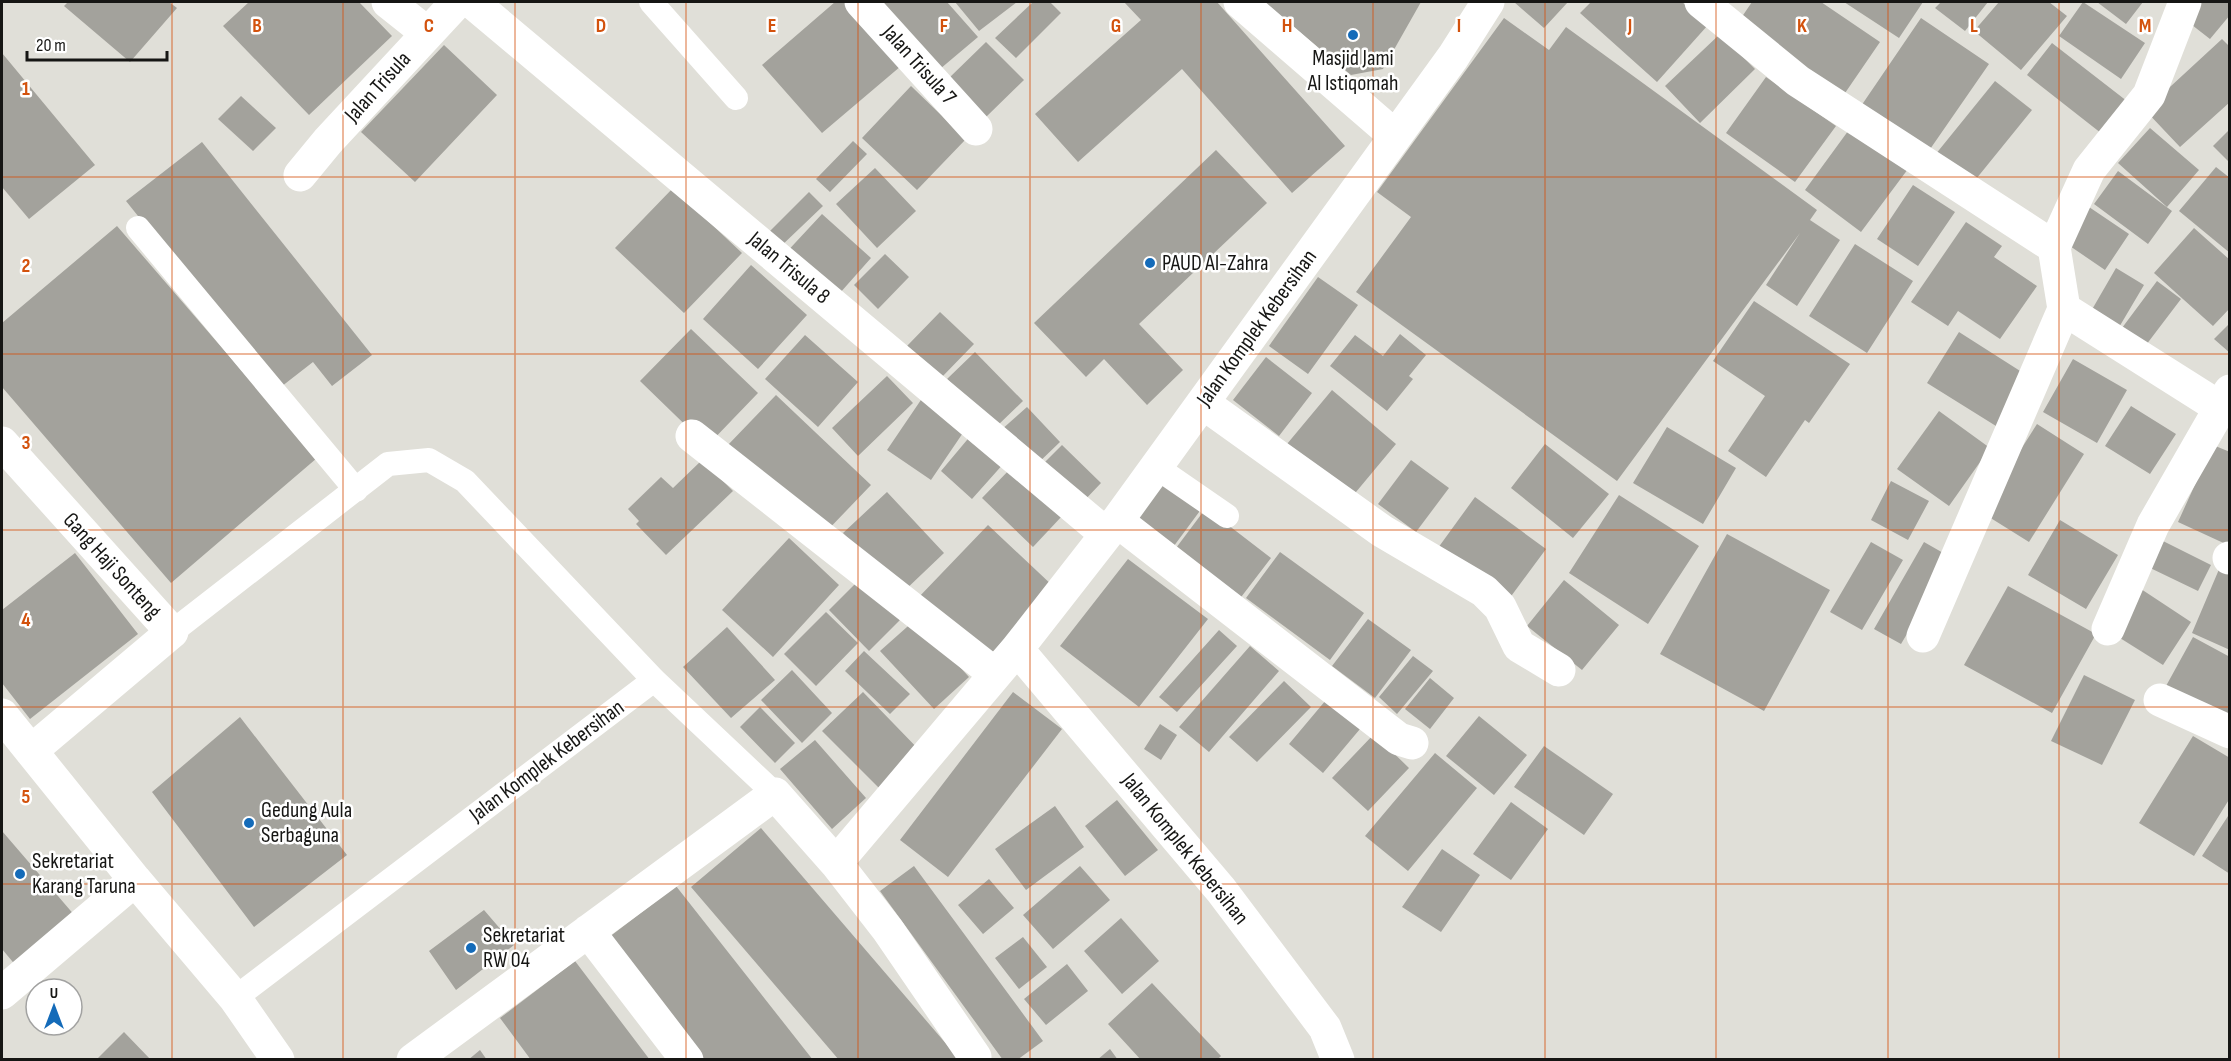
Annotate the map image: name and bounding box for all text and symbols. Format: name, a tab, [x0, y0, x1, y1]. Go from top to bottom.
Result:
text: B	[252, 14, 262, 38]
text: C	[424, 14, 434, 38]
text: D	[596, 14, 606, 38]
text: E	[768, 14, 776, 38]
text: F	[940, 14, 948, 38]
text: G	[1111, 14, 1121, 38]
text: H	[1282, 14, 1292, 38]
text: I	[1457, 14, 1461, 38]
text: J	[1627, 14, 1632, 38]
text: K	[1797, 14, 1807, 38]
text: L	[1970, 14, 1978, 38]
text: M	[2139, 14, 2151, 38]
street label: Jalan Trisula 7	[875, 19, 962, 111]
scale bar	[27, 24, 166, 62]
marker: Masjid Jami Al Istiqomah	[1346, 28, 1360, 42]
text: 20 m	[36, 35, 66, 56]
place label: Masjid Jami Al Istiqomah	[1307, 45, 1398, 97]
street label: Jalan Trisula	[339, 46, 417, 129]
text: 1	[22, 77, 30, 101]
street label: Jalan Trisula 8	[742, 225, 836, 310]
street label: Jalan Komplek Kebersihan	[1191, 244, 1323, 412]
place label: PAUD Al-Zahra	[1162, 250, 1269, 277]
text: 2	[22, 254, 30, 278]
marker: PAUD Al-Zahra	[1143, 256, 1157, 270]
text: 3	[22, 431, 31, 455]
street label: Gang Haji Sonteng	[57, 507, 167, 625]
text: 4	[21, 608, 31, 632]
street label: Jalan Komplek Kebersihan	[463, 694, 630, 829]
street label: Jalan Komplek Kebersihan	[1115, 767, 1254, 930]
text: 5	[22, 785, 31, 809]
place label: Gedung Aula Serbaguna	[261, 797, 352, 849]
marker: Gedung Aula Serbaguna	[242, 816, 256, 830]
place label: Sekretariat Karang Taruna	[32, 848, 136, 900]
marker: Sekretariat Karang Taruna	[13, 867, 27, 881]
place label: Sekretariat RW 04	[483, 922, 565, 974]
marker: Sekretariat RW 04	[464, 941, 478, 955]
north arrow	[24, 977, 84, 1037]
text: U	[50, 984, 58, 1003]

